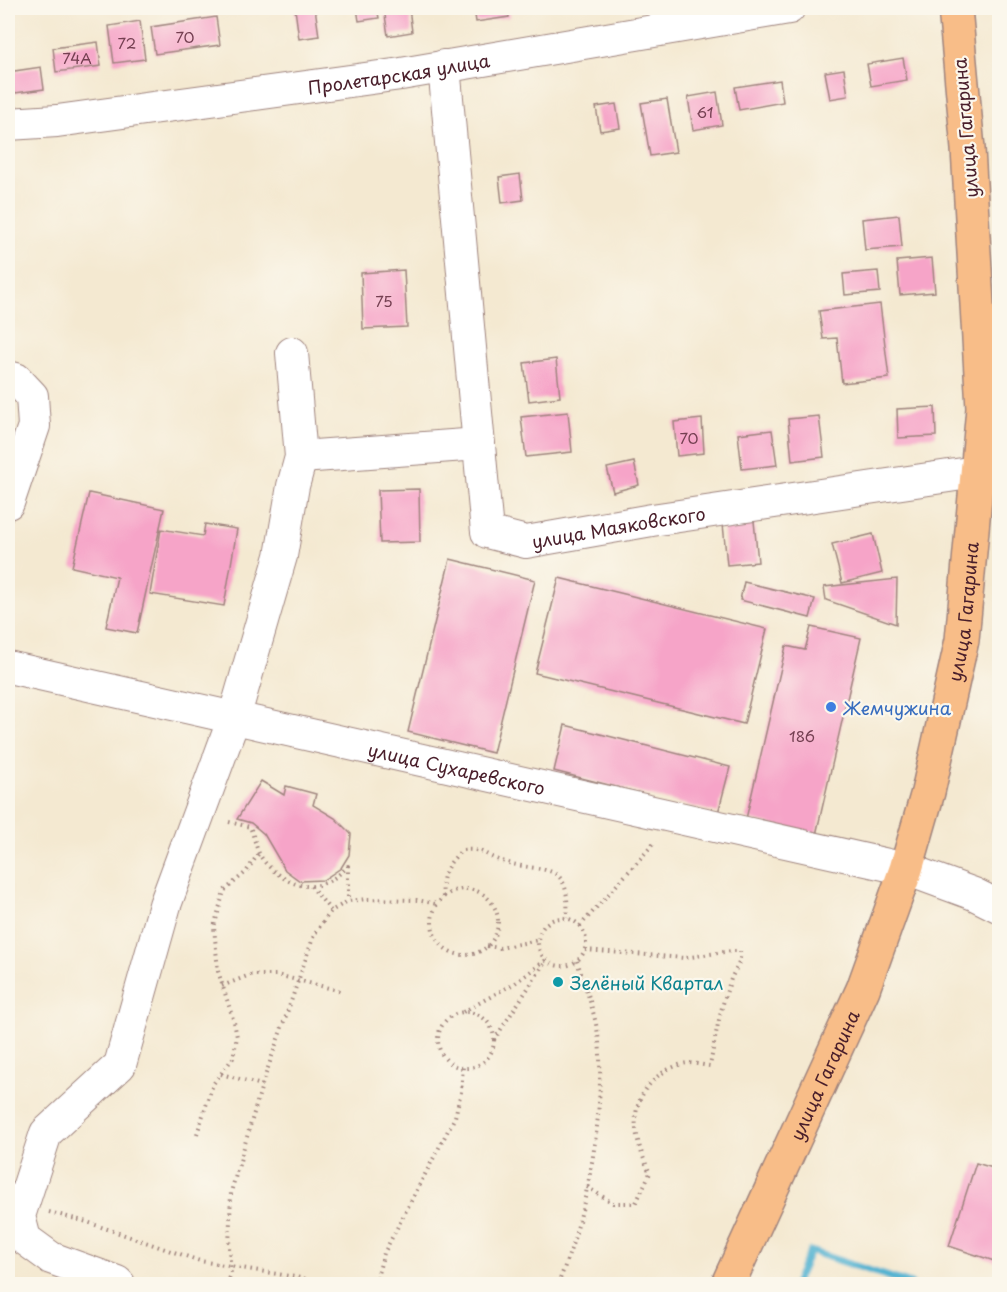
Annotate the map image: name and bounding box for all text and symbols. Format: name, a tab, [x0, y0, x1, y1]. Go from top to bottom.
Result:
house number: 70	[175, 25, 195, 48]
house number: 72	[118, 31, 136, 54]
house number: 74А	[62, 46, 92, 69]
street label: Пролетарская улица	[306, 46, 492, 100]
street label: улица Гагарина	[945, 56, 985, 199]
house number: 61	[697, 100, 713, 123]
house number: 75	[375, 289, 393, 312]
house number: 70	[679, 426, 699, 449]
street label: улица Маяковского	[530, 499, 707, 554]
street label: улица Гагарина	[940, 540, 984, 684]
place label: Жемчужина	[843, 694, 952, 721]
marker: Жемчужина	[824, 700, 838, 714]
house number: 186	[789, 724, 815, 747]
street label: улица Сухаревского	[366, 735, 548, 801]
place label: Зелёный Квартал	[570, 969, 723, 996]
marker: Зелёный Квартал	[551, 975, 565, 989]
street label: улица Гагарина	[782, 1005, 866, 1144]

